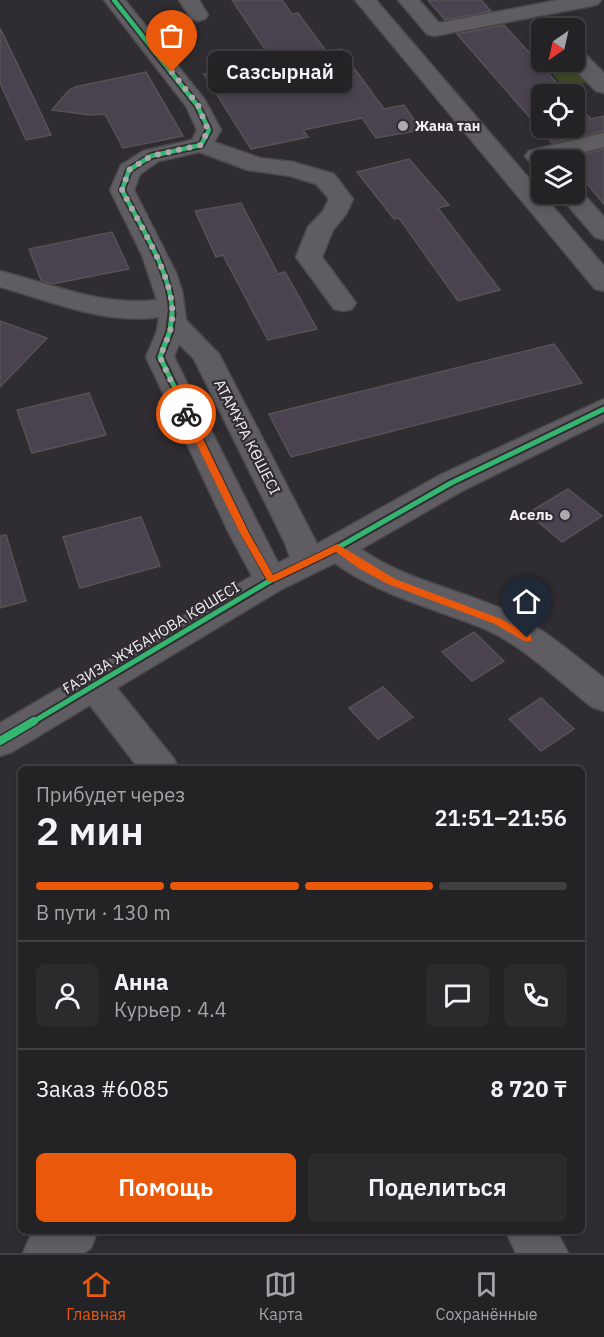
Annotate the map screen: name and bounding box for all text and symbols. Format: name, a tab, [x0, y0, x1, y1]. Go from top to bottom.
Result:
pin	[146, 10, 197, 72]
north arrow	[531, 18, 585, 72]
map controls	[531, 18, 585, 204]
icon: bag	[155, 19, 188, 52]
callout: Сазсырнай	[208, 51, 352, 93]
text: Сазсырнай	[226, 58, 334, 85]
button: locate	[531, 84, 585, 138]
place label: Жана тан	[415, 117, 480, 135]
marker: Жана тан	[396, 119, 410, 133]
button: layers	[531, 150, 585, 204]
street label: АТАМҰРА КӨШЕСІ	[210, 376, 285, 498]
courier	[156, 384, 216, 444]
icon: bike	[170, 398, 203, 431]
place label: Асель	[509, 505, 554, 524]
marker: Асель	[558, 508, 572, 522]
pin	[501, 576, 552, 638]
street label: ҒАЗИЗА ЖҰБАНОВА КӨШЕСІ	[59, 577, 243, 698]
icon: home	[510, 585, 543, 618]
text: Прибудет через	[36, 781, 185, 808]
text: 21:51–21:56	[434, 803, 567, 832]
text: 2 мин	[36, 805, 144, 856]
text: В пути · 130 m	[36, 899, 171, 926]
button: person	[36, 964, 99, 1027]
button: chat	[426, 964, 489, 1027]
button: phone	[504, 964, 567, 1027]
text: Анна	[114, 967, 169, 996]
text: Курьер · 4.4	[114, 996, 227, 1023]
text: Заказ #6085	[36, 1074, 169, 1103]
text: 8 720 ₸	[491, 1074, 567, 1103]
button: Помощь	[36, 1153, 296, 1222]
button: Поделиться	[308, 1153, 567, 1222]
tab: Главная	[66, 1268, 126, 1324]
tab: Карта	[259, 1268, 303, 1324]
tab: Сохранённые	[436, 1268, 538, 1324]

